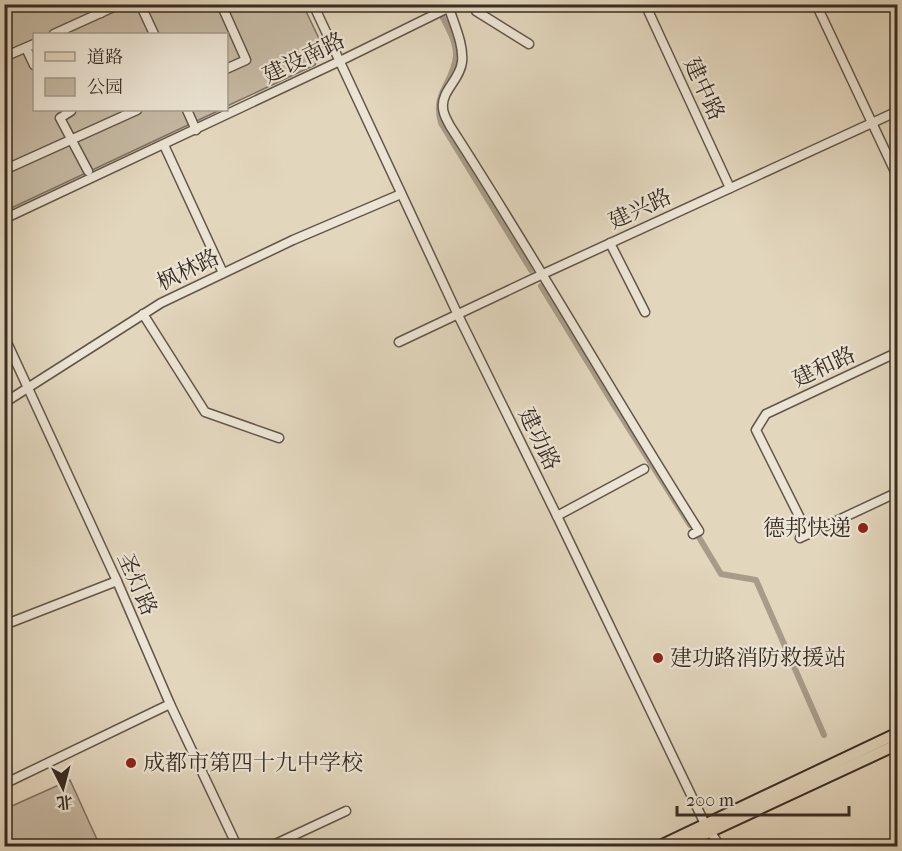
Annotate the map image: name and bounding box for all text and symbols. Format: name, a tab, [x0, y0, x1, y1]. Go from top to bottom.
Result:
street label: 建设南路	[259, 27, 349, 89]
legend	[33, 33, 228, 111]
text: 道路	[87, 47, 123, 68]
street label: 建中路	[678, 54, 730, 124]
text: 公园	[87, 77, 123, 98]
street label: 建兴路	[605, 183, 675, 235]
street label: 枫林路	[153, 244, 223, 296]
street label: 建和路	[789, 341, 859, 393]
street label: 建功路	[513, 404, 565, 474]
place label: 德邦快递	[763, 515, 851, 541]
marker: 德邦快递	[856, 521, 870, 535]
street label: 圣灯路	[112, 549, 162, 619]
place label: 建功路消防救援站	[670, 645, 846, 671]
marker: 建功路消防救援站	[651, 651, 665, 665]
place label: 成都市第四十九中学校	[143, 750, 363, 776]
marker: 成都市第四十九中学校	[124, 756, 138, 770]
north arrow	[33, 758, 93, 818]
scale bar	[677, 779, 850, 817]
text: 200 m	[686, 790, 734, 811]
text: 北	[56, 792, 73, 813]

